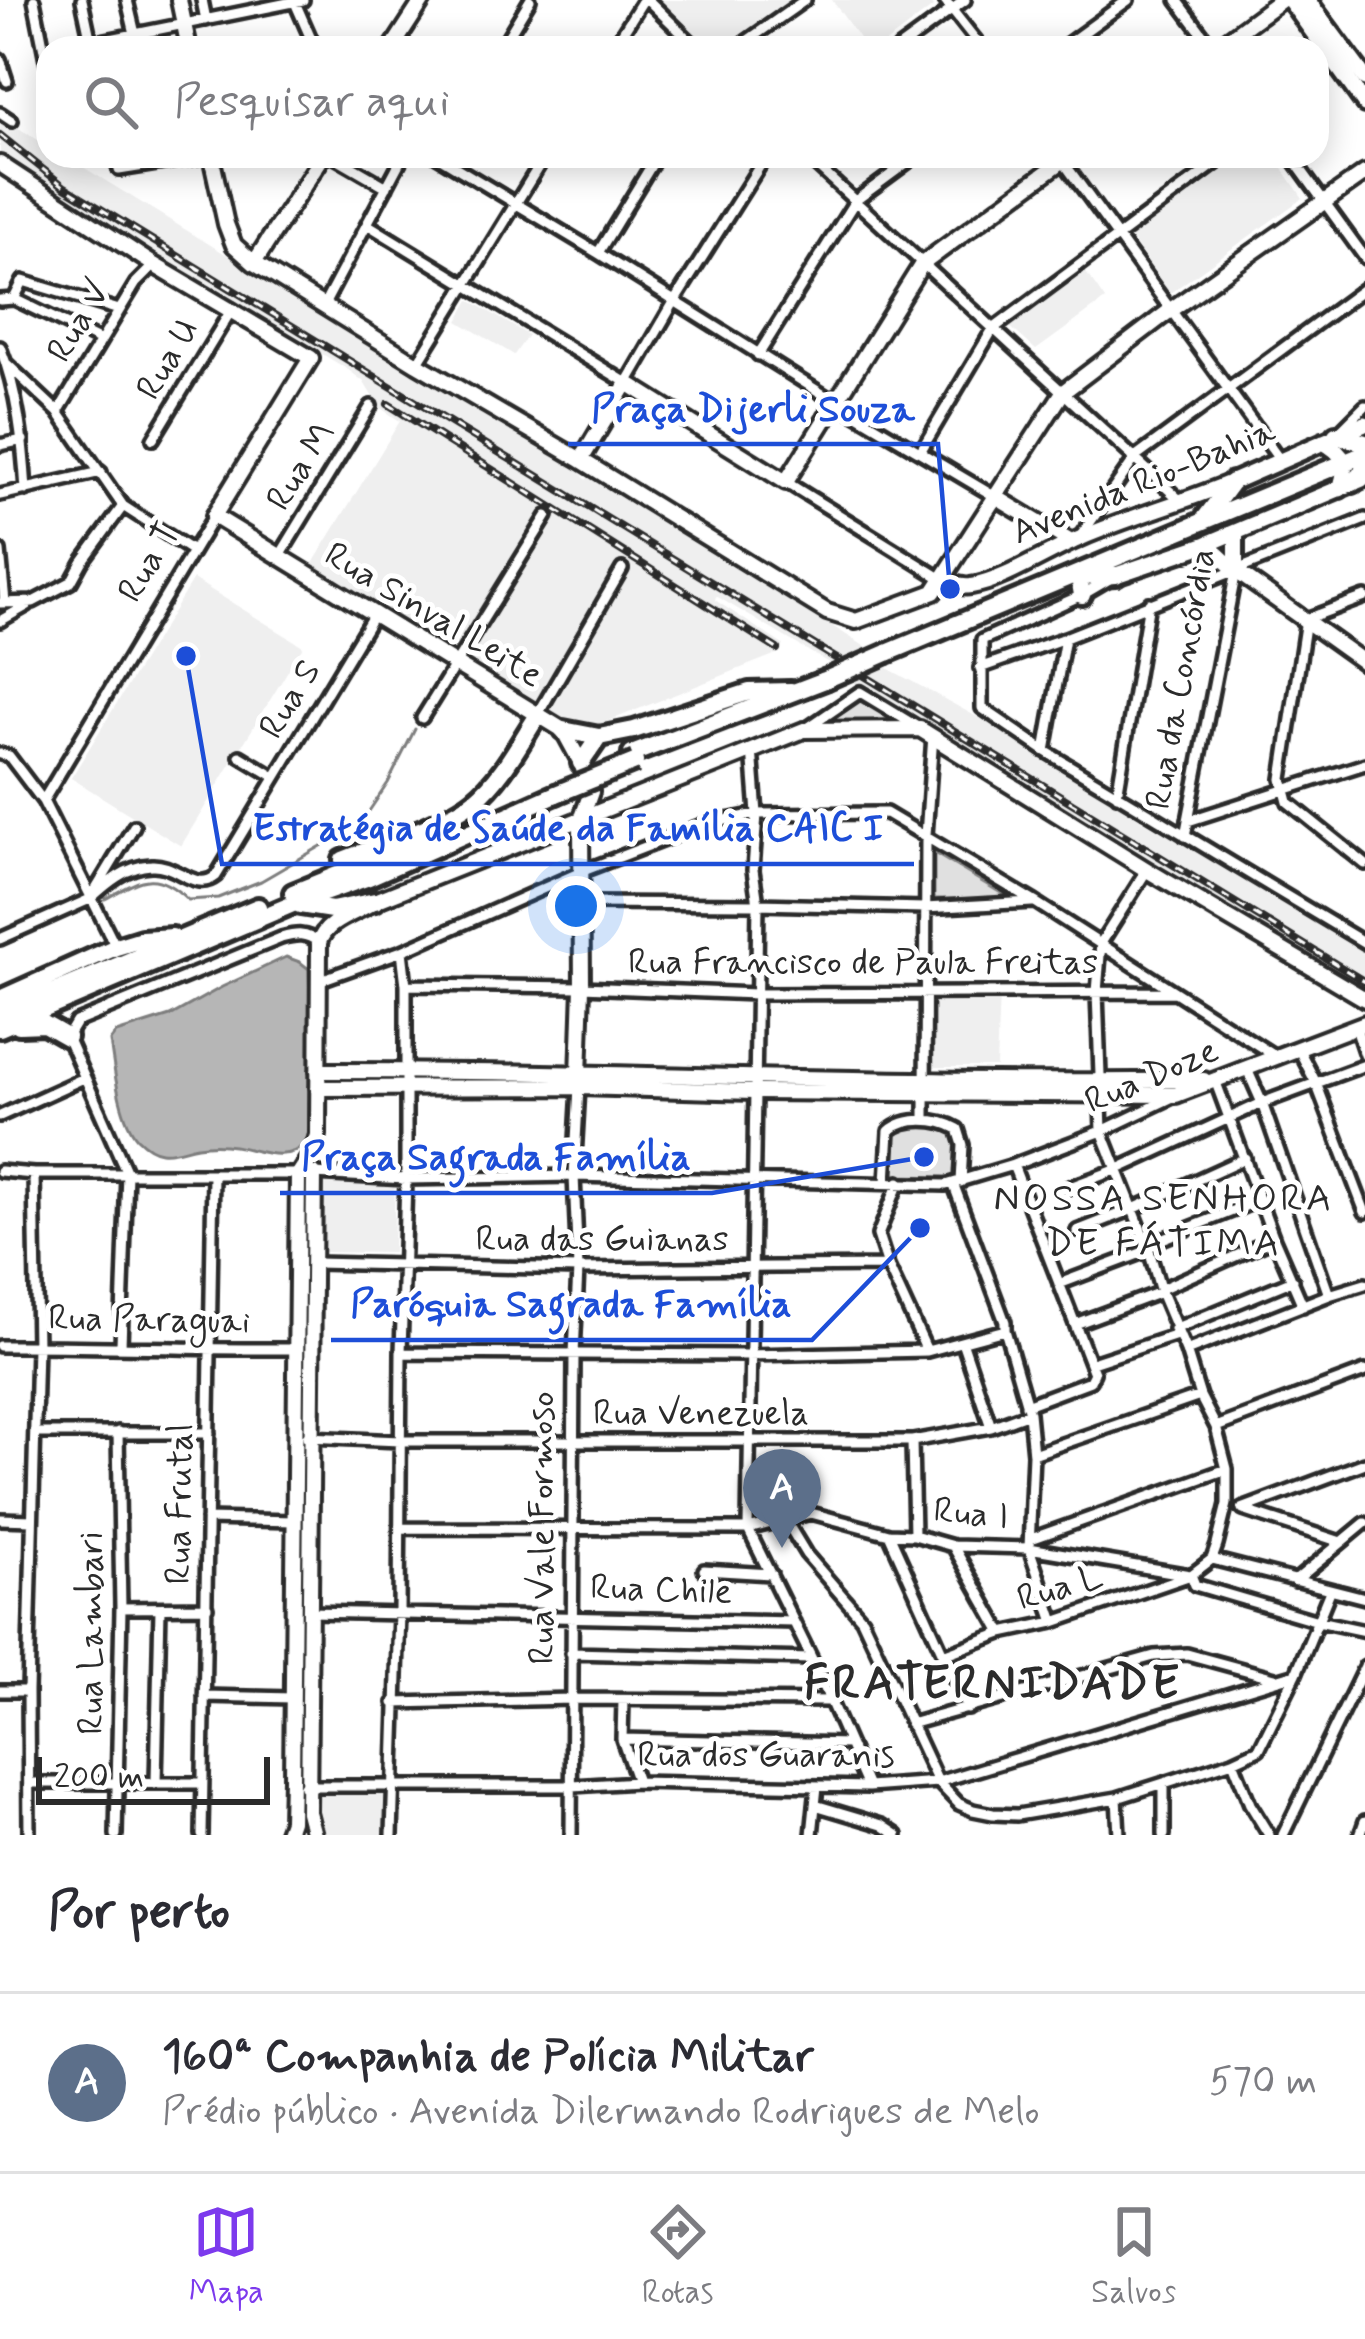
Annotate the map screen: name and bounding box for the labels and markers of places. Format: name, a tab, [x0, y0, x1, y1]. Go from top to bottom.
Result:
callout: Praça Dijerli Souza	[568, 369, 938, 444]
callout: Estratégia de Saúde da Família CAIC I	[222, 789, 914, 864]
callout: Praça Sagrada Família	[280, 1118, 712, 1193]
callout: Paróquia Sagrada Família	[331, 1265, 812, 1340]
pin: A	[743, 1449, 821, 1548]

